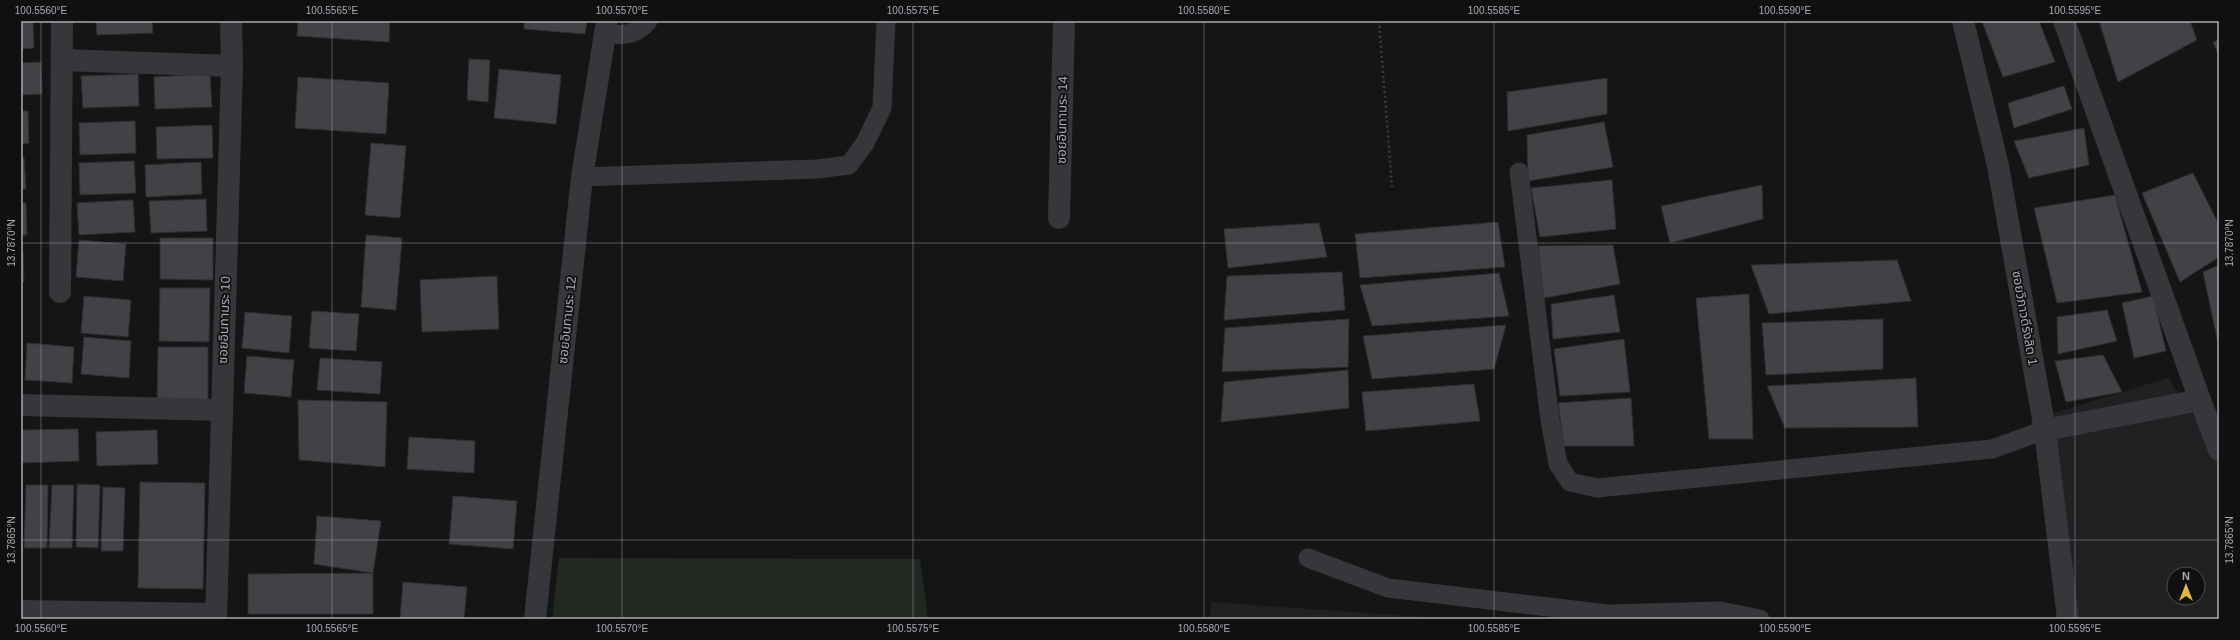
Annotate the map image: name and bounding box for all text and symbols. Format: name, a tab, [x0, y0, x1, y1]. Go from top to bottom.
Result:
text: 100.5560°E	[15, 5, 68, 16]
text: 100.5565°E	[306, 5, 359, 16]
text: 100.5570°E	[596, 5, 649, 16]
text: 100.5575°E	[887, 5, 940, 16]
text: 100.5580°E	[1178, 5, 1231, 16]
text: 100.5585°E	[1468, 5, 1521, 16]
text: 100.5590°E	[1759, 5, 1812, 16]
text: 100.5595°E	[2049, 5, 2102, 16]
street label: ซอยอินทามระ 14	[1054, 76, 1070, 164]
text: 13.7870°N	[6, 219, 17, 267]
text: 13.7870°N	[2224, 219, 2235, 267]
street label: ซอยวิภาวดีรังสิต 1	[2009, 269, 2041, 367]
street label: ซอยอินทามระ 10	[215, 276, 233, 364]
street label: ซอยอินทามระ 12	[555, 276, 579, 364]
text: 13.7865°N	[6, 516, 17, 564]
text: 13.7865°N	[2224, 516, 2235, 564]
north arrow	[2166, 566, 2206, 606]
text: N	[2182, 570, 2190, 582]
text: 100.5560°E	[15, 623, 68, 634]
text: 100.5565°E	[306, 623, 359, 634]
text: 100.5570°E	[596, 623, 649, 634]
text: 100.5575°E	[887, 623, 940, 634]
text: 100.5580°E	[1178, 623, 1231, 634]
text: 100.5585°E	[1468, 623, 1521, 634]
text: 100.5590°E	[1759, 623, 1812, 634]
text: 100.5595°E	[2049, 623, 2102, 634]

